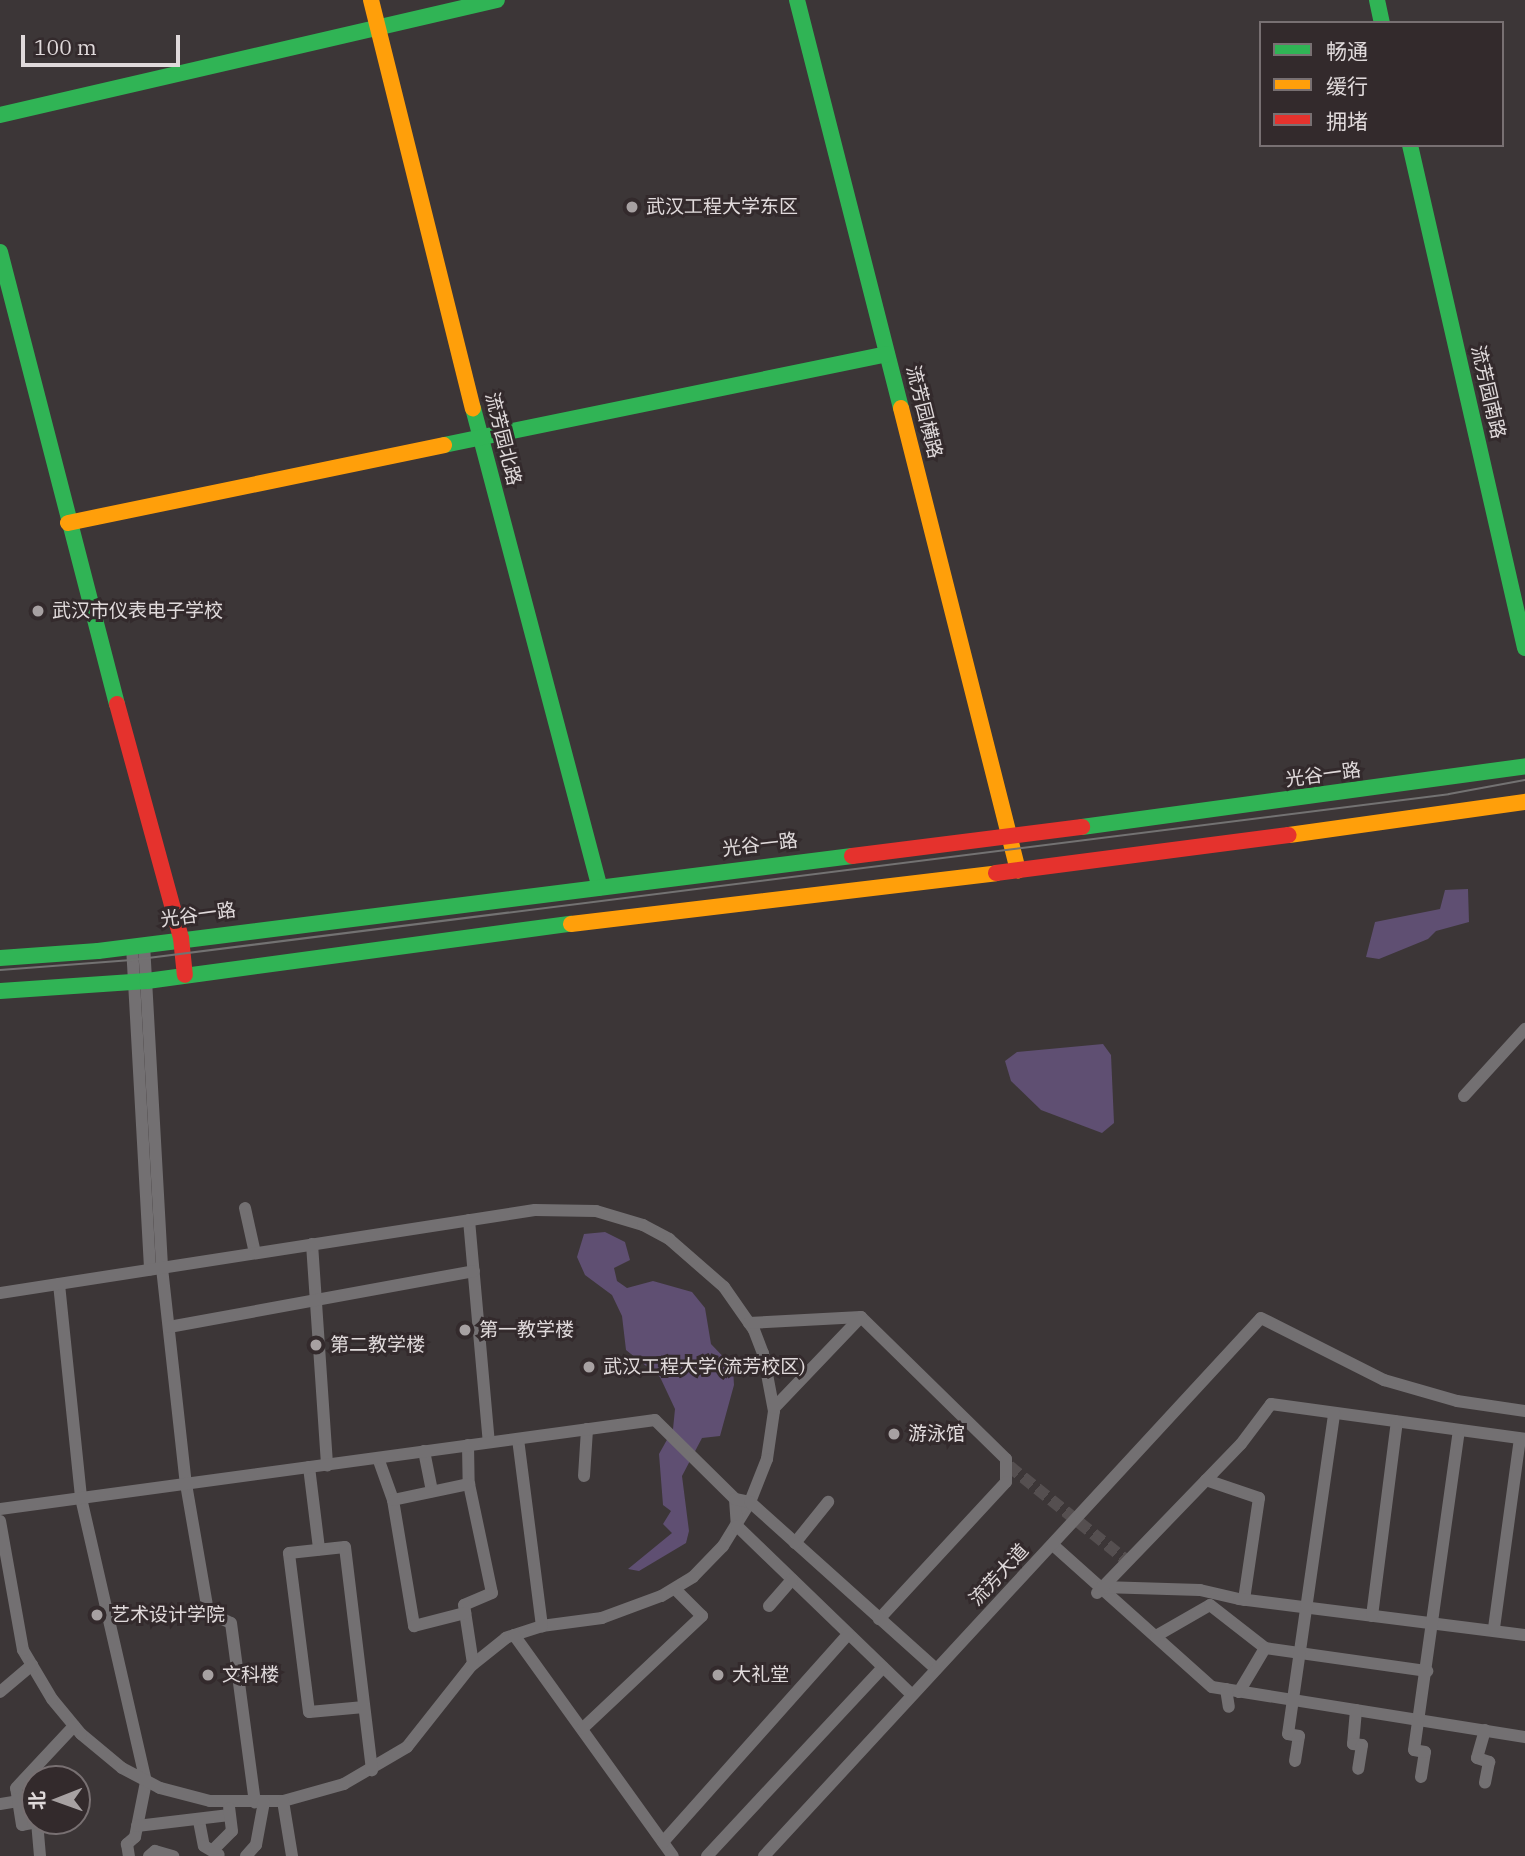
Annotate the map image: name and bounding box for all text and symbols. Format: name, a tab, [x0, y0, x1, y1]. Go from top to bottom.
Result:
scale bar	[24, 21, 184, 65]
legend	[1259, 21, 1504, 147]
text: 100 m	[34, 33, 97, 61]
text: 畅通	[1326, 37, 1368, 65]
text: 缓行	[1326, 72, 1368, 100]
text: 拥堵	[1326, 107, 1368, 135]
place label: 武汉工程大学东区	[646, 196, 798, 218]
marker: 武汉工程大学东区	[624, 199, 640, 215]
street label: 流芳园南路	[1466, 343, 1510, 441]
street label: 流芳园横路	[901, 363, 947, 461]
street label: 流芳园北路	[480, 390, 526, 488]
place label: 武汉市仪表电子学校	[52, 600, 223, 622]
marker: 武汉市仪表电子学校	[30, 603, 46, 619]
street label: 光谷一路	[1284, 758, 1362, 792]
street label: 光谷一路	[721, 829, 799, 861]
street label: 光谷一路	[159, 898, 237, 932]
place label: 第一教学楼	[479, 1319, 574, 1341]
marker: 第一教学楼	[457, 1322, 473, 1338]
place label: 第二教学楼	[330, 1334, 425, 1356]
marker: 第二教学楼	[308, 1337, 324, 1353]
place label: 武汉工程大学(流芳校区)	[603, 1356, 806, 1378]
marker: 武汉工程大学(流芳校区)	[581, 1359, 597, 1375]
place label: 游泳馆	[908, 1423, 965, 1445]
marker: 游泳馆	[886, 1426, 902, 1442]
street label: 流芳大道	[965, 1539, 1033, 1611]
place label: 艺术设计学院	[111, 1604, 225, 1626]
marker: 艺术设计学院	[89, 1607, 105, 1623]
place label: 文科楼	[222, 1664, 279, 1686]
place label: 大礼堂	[732, 1664, 789, 1686]
marker: 文科楼	[200, 1667, 216, 1683]
marker: 大礼堂	[710, 1667, 726, 1683]
north arrow	[21, 1765, 91, 1835]
text: 北	[25, 1791, 49, 1810]

